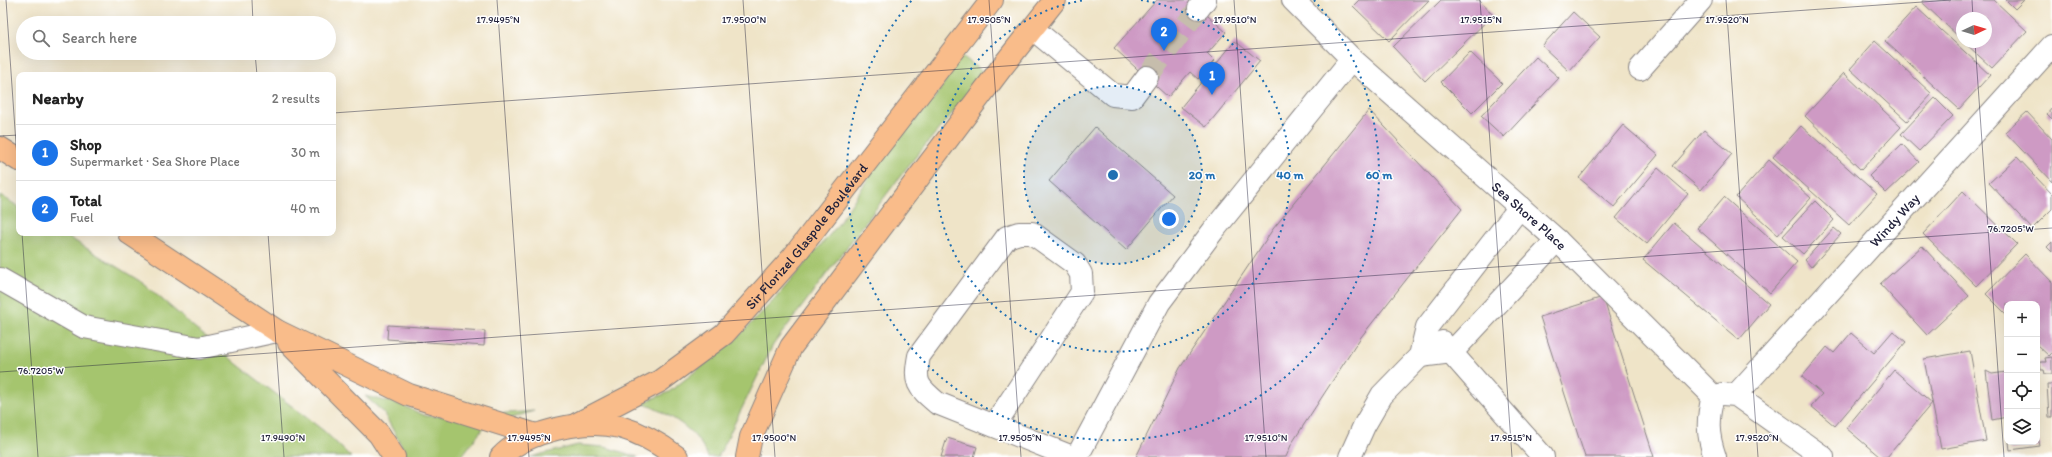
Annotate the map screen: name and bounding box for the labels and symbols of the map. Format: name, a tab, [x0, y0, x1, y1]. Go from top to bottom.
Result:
north arrow	[1956, 12, 1992, 48]
text: 17.9495°N	[476, 13, 520, 26]
text: 17.9500°N	[722, 13, 767, 26]
text: 17.9505°N	[967, 13, 1011, 26]
text: 17.9510°N	[1213, 13, 1257, 26]
text: 17.9515°N	[1460, 13, 1502, 26]
text: 17.9520°N	[1705, 13, 1749, 26]
pin: 2	[1151, 18, 1177, 51]
pin: 1	[1199, 62, 1225, 95]
street label: Sir Florizel Glaspole Boulevard	[742, 160, 872, 313]
centre of rings	[1106, 168, 1120, 182]
text: 20 m	[1189, 168, 1216, 182]
text: 40 m	[1276, 168, 1305, 182]
text: 60 m	[1366, 168, 1393, 182]
street label: Sea Shore Place	[1488, 178, 1570, 254]
street label: Windy Way	[1866, 190, 1924, 251]
your location	[1159, 209, 1179, 229]
text: 76.7205°W	[1988, 222, 2034, 235]
text: 76.7205°W	[18, 364, 64, 377]
text: 17.9490°N	[261, 431, 305, 444]
text: 17.9495°N	[507, 431, 551, 444]
text: 17.9500°N	[752, 431, 797, 444]
text: 17.9505°N	[998, 431, 1042, 444]
text: 17.9510°N	[1244, 431, 1288, 444]
text: 17.9515°N	[1490, 431, 1532, 444]
text: 17.9520°N	[1735, 431, 1779, 444]

